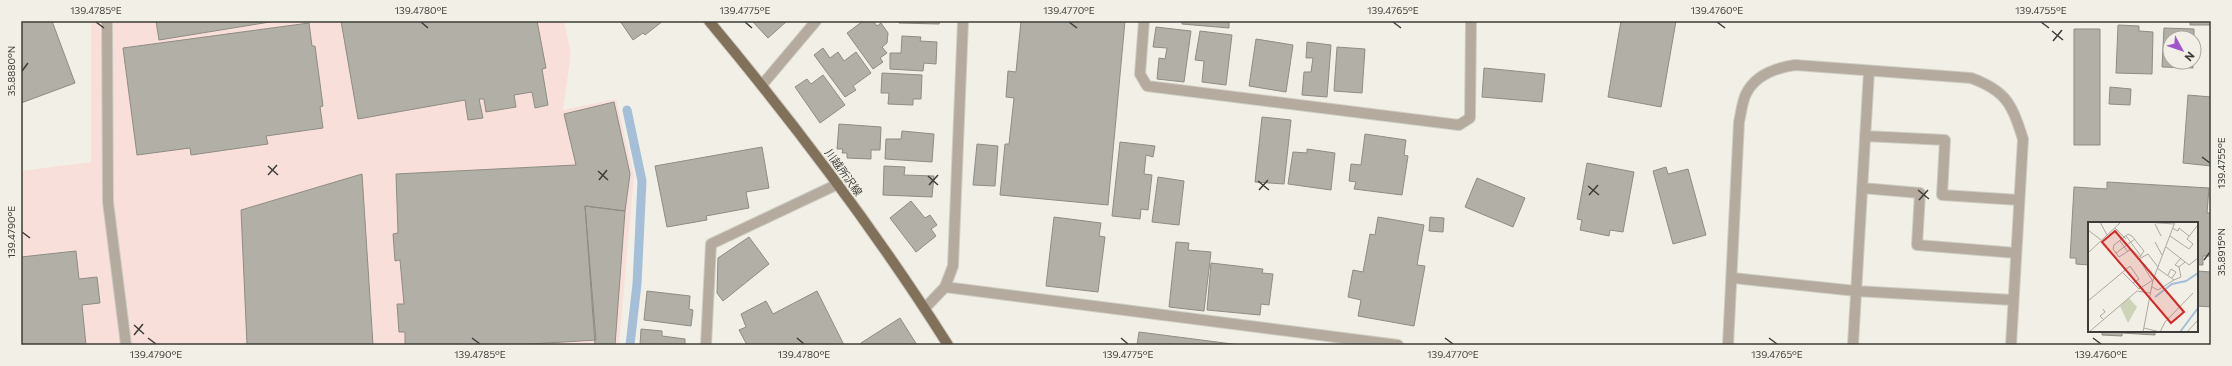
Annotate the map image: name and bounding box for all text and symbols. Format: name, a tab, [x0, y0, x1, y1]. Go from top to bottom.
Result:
text: 139.4785°E	[70, 4, 122, 16]
text: 139.4780°E	[395, 4, 447, 16]
text: 139.4775°E	[720, 4, 770, 16]
text: 139.4770°E	[1043, 4, 1095, 16]
text: 139.4765°E	[1367, 4, 1419, 16]
text: 139.4760°E	[1691, 4, 1743, 16]
text: 139.4755°E	[2015, 4, 2067, 16]
north arrow	[2162, 30, 2202, 70]
text: 35.8880°N	[5, 46, 17, 96]
text: N	[2182, 49, 2198, 64]
text: 139.4755°E	[2215, 137, 2227, 189]
street label: 川越所沢線	[823, 146, 865, 198]
text: 139.4790°E	[5, 206, 17, 258]
inset map	[2088, 222, 2198, 332]
text: 35.8915°N	[2215, 228, 2227, 276]
text: 139.4790°E	[130, 348, 182, 360]
text: 139.4785°E	[454, 348, 506, 360]
text: 139.4780°E	[778, 348, 830, 360]
text: 139.4775°E	[1103, 348, 1153, 360]
text: 139.4770°E	[1427, 348, 1479, 360]
text: 139.4765°E	[1751, 348, 1803, 360]
text: 139.4760°E	[2075, 348, 2127, 360]

